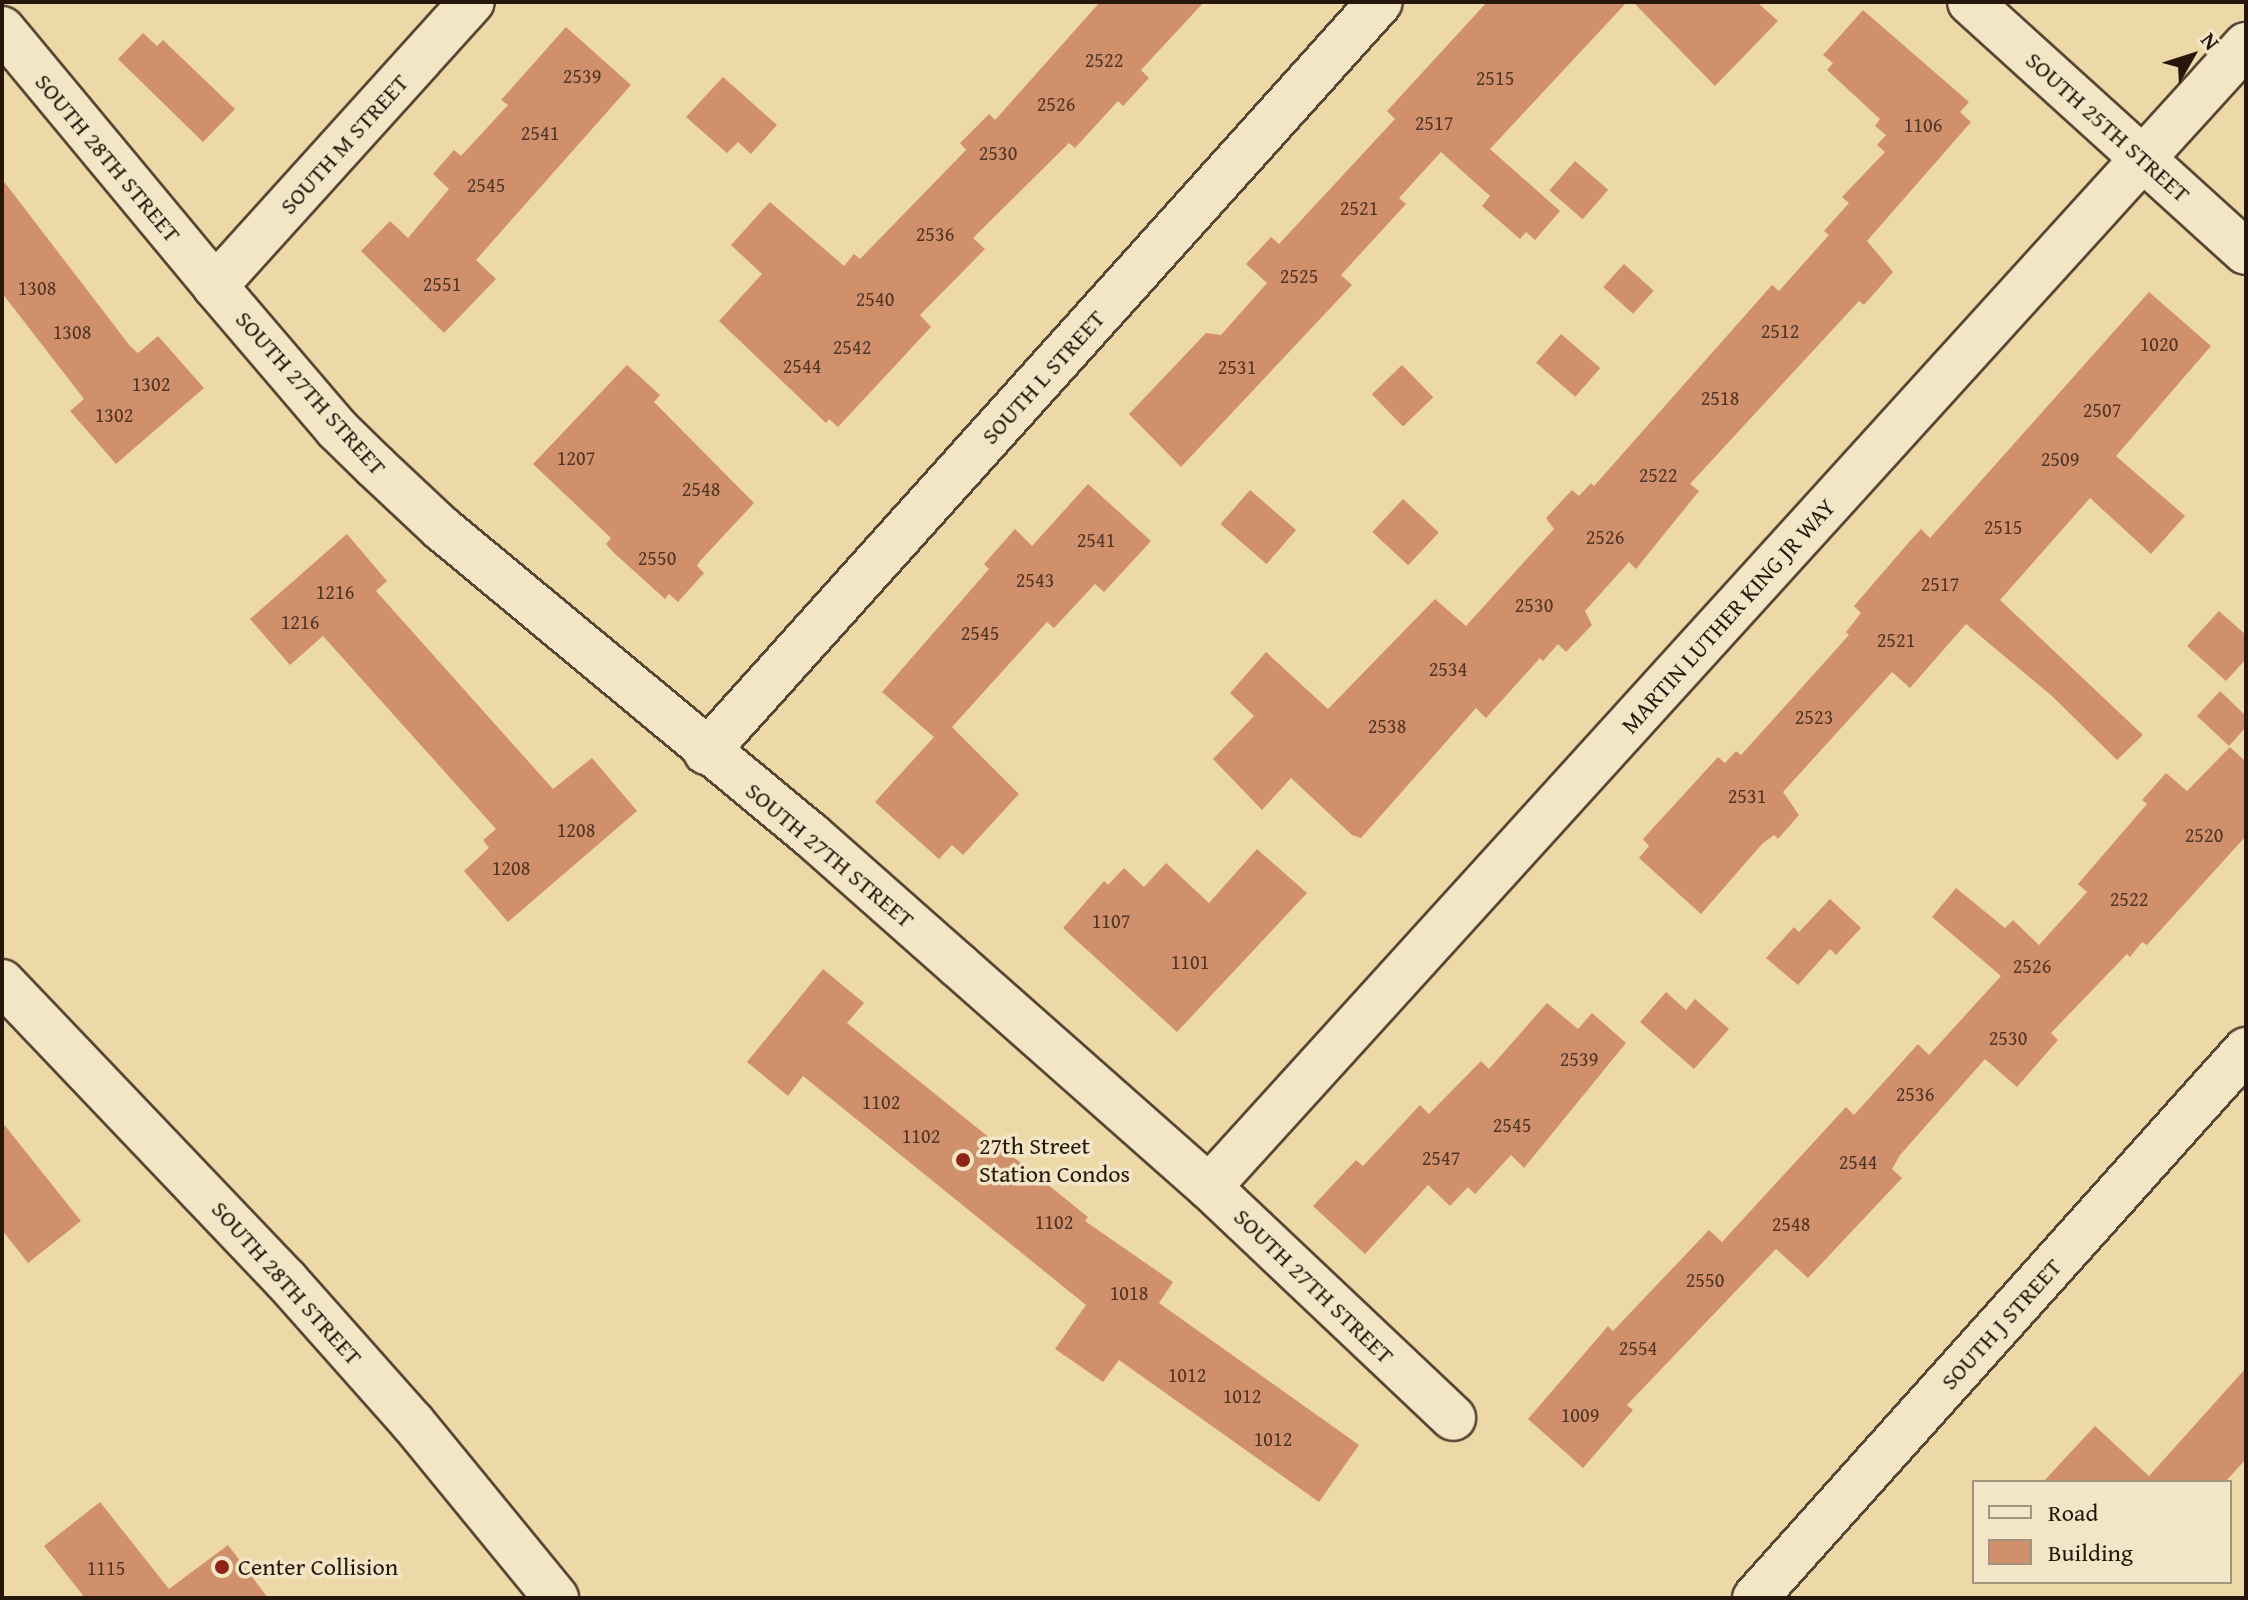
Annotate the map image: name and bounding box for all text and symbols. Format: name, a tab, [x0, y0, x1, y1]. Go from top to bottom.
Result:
north arrow	[2152, 16, 2232, 96]
text: N	[2194, 25, 2228, 57]
street label: SOUTH 25TH STREET	[2020, 46, 2196, 208]
house number: 2522	[1085, 47, 1123, 71]
house number: 2539	[563, 63, 601, 87]
house number: 2515	[1476, 65, 1514, 89]
street label: SOUTH 28TH STREET	[29, 68, 187, 248]
street label: SOUTH M STREET	[274, 68, 414, 220]
house number: 2526	[1037, 91, 1075, 115]
house number: 2517	[1415, 110, 1453, 134]
house number: 1106	[1904, 112, 1942, 136]
house number: 2541	[521, 120, 559, 144]
house number: 2530	[979, 140, 1017, 164]
house number: 2545	[467, 172, 505, 196]
house number: 2521	[1340, 195, 1378, 219]
house number: 2536	[916, 221, 954, 245]
house number: 2525	[1280, 263, 1318, 287]
house number: 2551	[423, 271, 461, 295]
house number: 1308	[18, 275, 56, 299]
house number: 2540	[856, 286, 894, 310]
street label: SOUTH L STREET	[975, 304, 1111, 450]
street label: SOUTH 27TH STREET	[230, 305, 392, 481]
house number: 2512	[1761, 318, 1799, 342]
house number: 1308	[53, 319, 91, 343]
house number: 1020	[2140, 331, 2178, 355]
house number: 2542	[833, 334, 871, 358]
house number: 2544	[783, 353, 821, 377]
house number: 2531	[1218, 354, 1256, 378]
house number: 1302	[132, 371, 170, 395]
house number: 2518	[1701, 385, 1739, 409]
house number: 2507	[2083, 397, 2121, 421]
house number: 1302	[95, 402, 133, 426]
house number: 1207	[557, 445, 595, 469]
house number: 2509	[2041, 446, 2079, 470]
house number: 2522	[1639, 462, 1677, 486]
house number: 2548	[682, 476, 720, 500]
street label: MARTIN LUTHER KING JR WAY	[1615, 493, 1841, 739]
house number: 2515	[1984, 514, 2022, 538]
house number: 2526	[1586, 524, 1624, 548]
house number: 2541	[1077, 527, 1115, 551]
house number: 2550	[638, 545, 676, 569]
house number: 2543	[1016, 567, 1054, 591]
house number: 2517	[1921, 571, 1959, 595]
house number: 1216	[316, 579, 354, 603]
house number: 2530	[1515, 592, 1553, 616]
house number: 1216	[281, 609, 319, 633]
house number: 2545	[961, 620, 999, 644]
house number: 2521	[1877, 627, 1915, 651]
house number: 2534	[1429, 656, 1467, 680]
house number: 2523	[1795, 704, 1833, 728]
house number: 2538	[1368, 713, 1406, 737]
street label: SOUTH 27TH STREET	[740, 776, 920, 934]
house number: 2531	[1728, 783, 1766, 807]
house number: 1208	[557, 817, 595, 841]
house number: 2520	[2185, 822, 2223, 846]
house number: 1208	[492, 855, 530, 879]
house number: 2522	[2110, 886, 2148, 910]
house number: 1107	[1092, 908, 1130, 932]
house number: 1101	[1171, 949, 1209, 973]
house number: 2526	[2013, 953, 2051, 977]
house number: 2530	[1989, 1025, 2027, 1049]
house number: 2539	[1560, 1046, 1598, 1070]
house number: 2536	[1896, 1081, 1934, 1105]
house number: 1102	[862, 1089, 900, 1113]
house number: 2545	[1493, 1112, 1531, 1136]
house number: 1102	[902, 1123, 940, 1147]
place label: 27th Street Station Condos	[979, 1132, 1130, 1188]
house number: 2547	[1422, 1145, 1460, 1169]
house number: 2544	[1839, 1149, 1877, 1173]
marker: 27th Street Station Condos	[954, 1151, 972, 1169]
street label: SOUTH 28TH STREET	[206, 1195, 368, 1371]
street label: SOUTH 27TH STREET	[1228, 1202, 1400, 1370]
house number: 1102	[1035, 1209, 1073, 1233]
house number: 2548	[1772, 1211, 1810, 1235]
street label: SOUTH J STREET	[1935, 1253, 2067, 1395]
house number: 2550	[1686, 1267, 1724, 1291]
house number: 1018	[1110, 1280, 1148, 1304]
house number: 2554	[1619, 1335, 1657, 1359]
house number: 1012	[1168, 1362, 1206, 1386]
house number: 1012	[1223, 1383, 1261, 1407]
house number: 1009	[1561, 1402, 1599, 1426]
house number: 1012	[1254, 1426, 1292, 1450]
legend	[1972, 1480, 2232, 1584]
text: Road	[2048, 1495, 2098, 1530]
text: Building	[2048, 1535, 2133, 1570]
place label: Center Collision	[238, 1553, 398, 1581]
house number: 1115	[87, 1555, 125, 1579]
marker: Center Collision	[213, 1558, 231, 1576]

